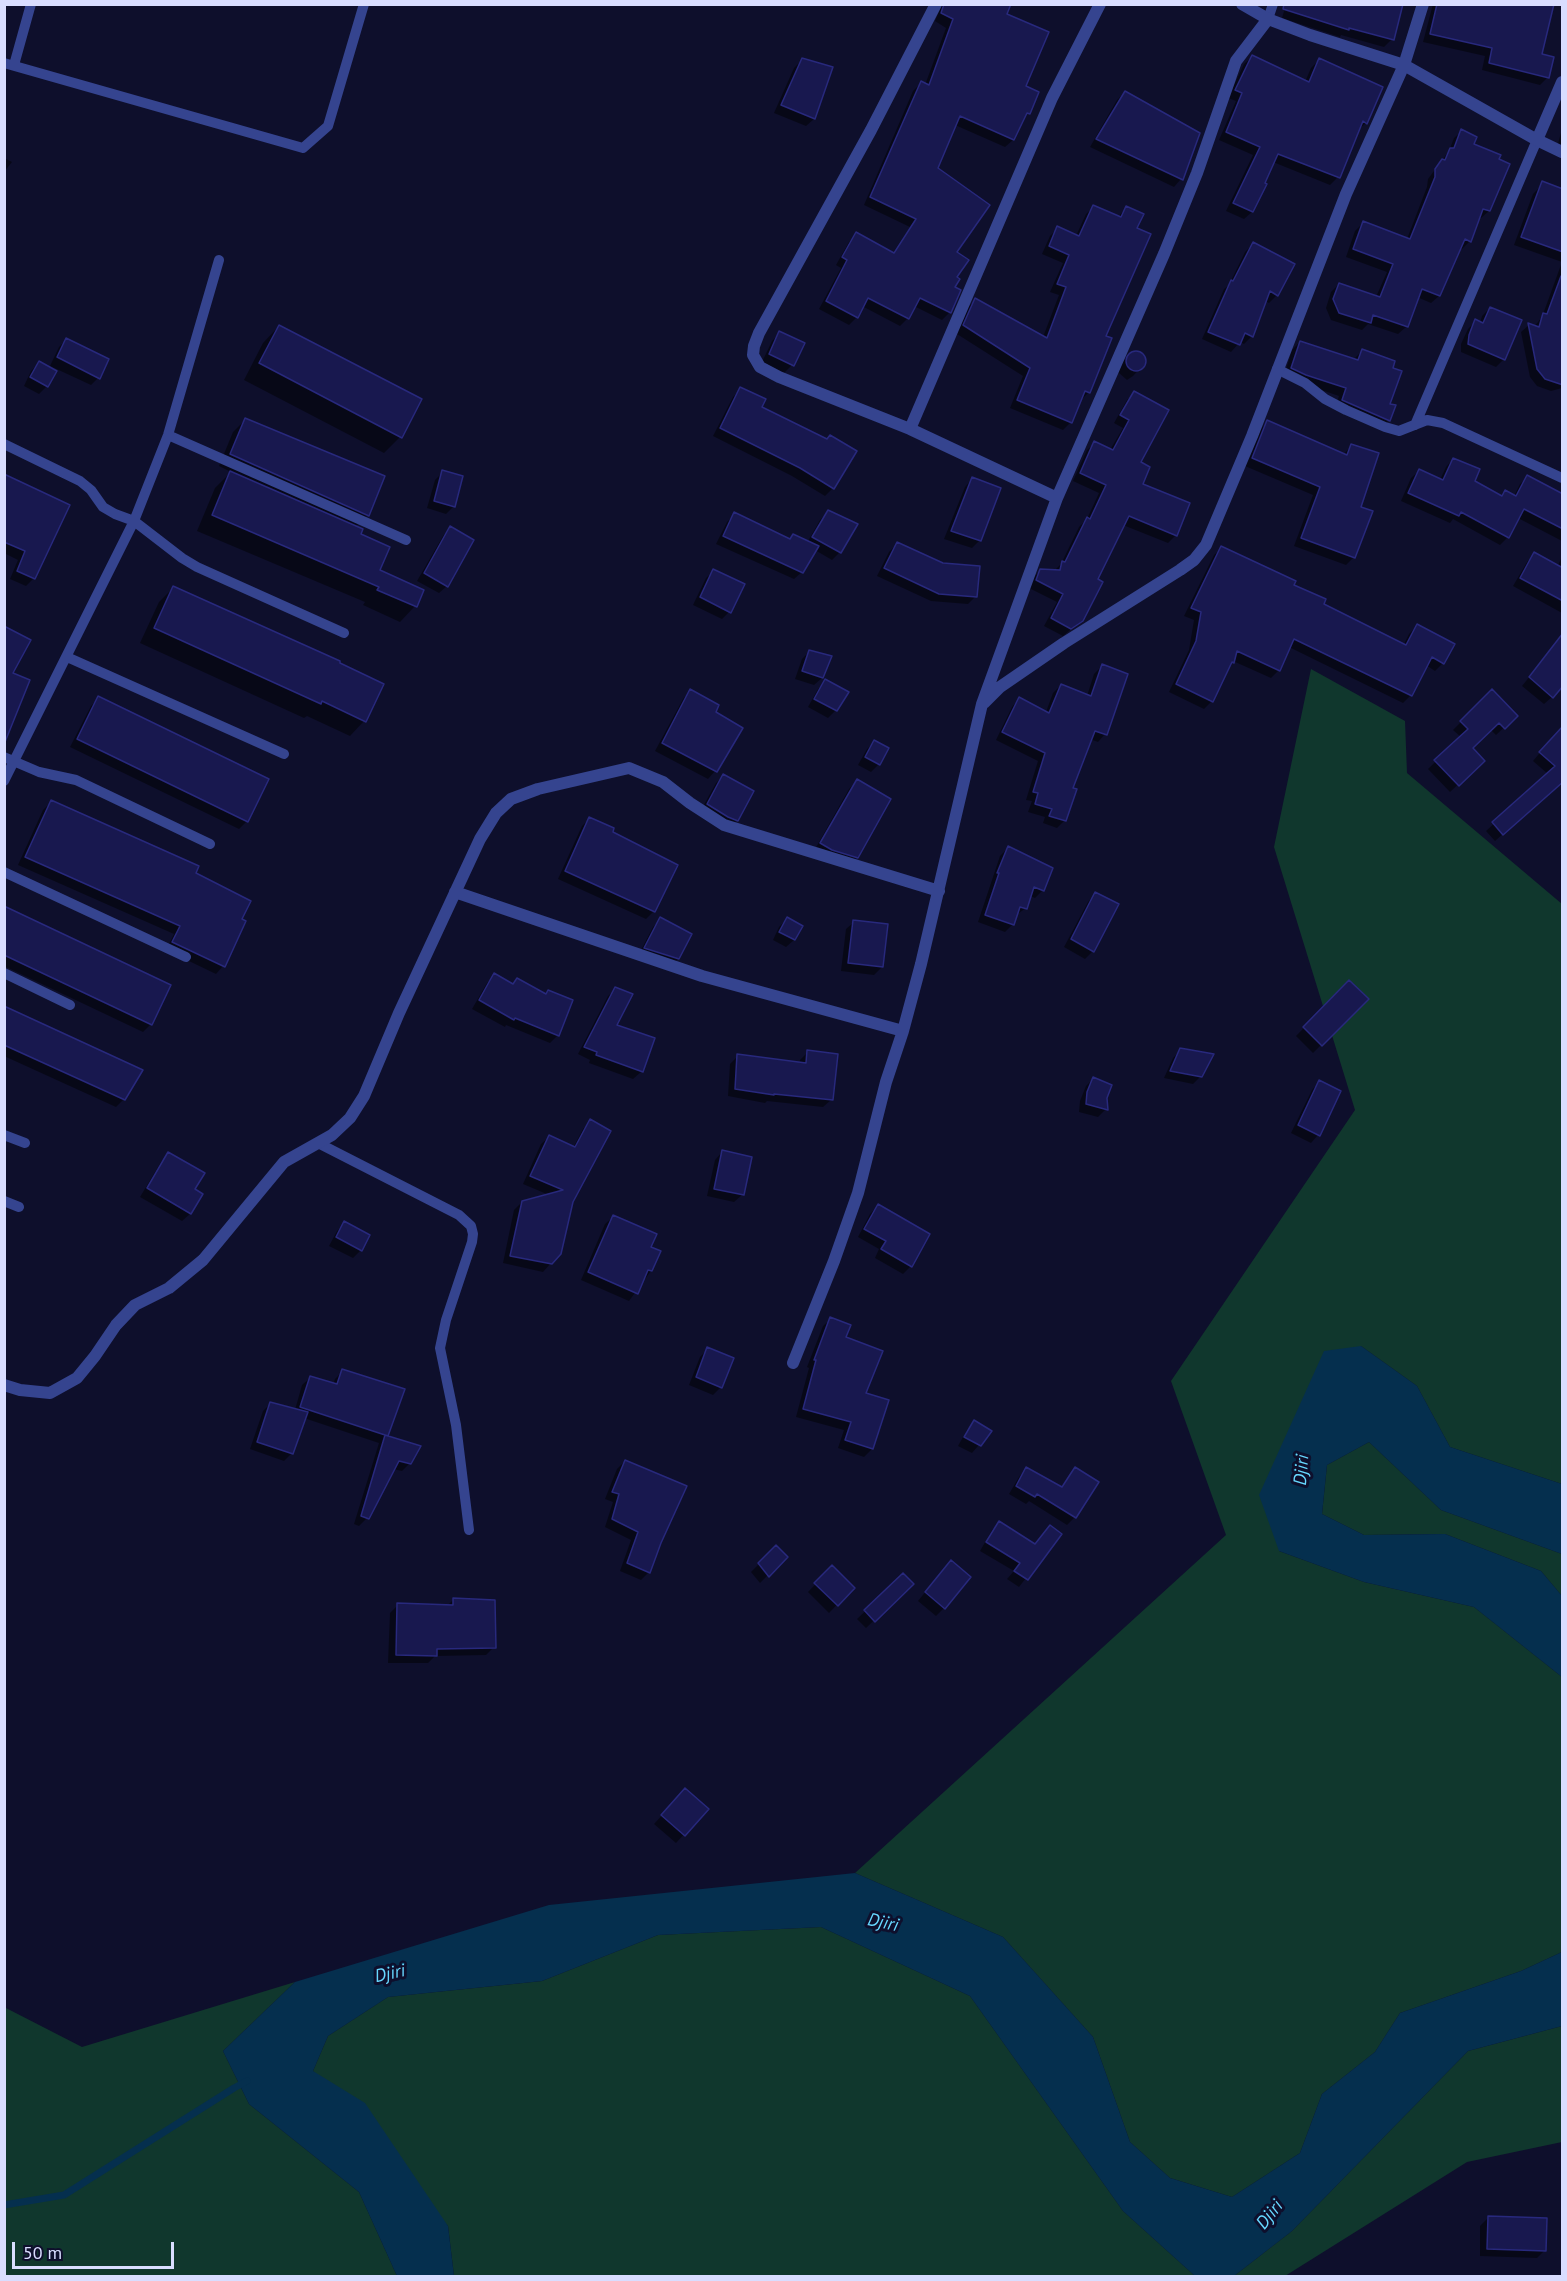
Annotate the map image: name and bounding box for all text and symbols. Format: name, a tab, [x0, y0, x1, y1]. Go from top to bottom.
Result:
water label: Djiri	[1290, 1454, 1314, 1486]
water label: Djiri	[866, 1909, 900, 1937]
water label: Djiri	[373, 1960, 407, 1988]
water label: Djiri	[1252, 2196, 1288, 2234]
scale bar	[15, 2230, 177, 2268]
text: 50 m	[23, 2241, 62, 2264]

